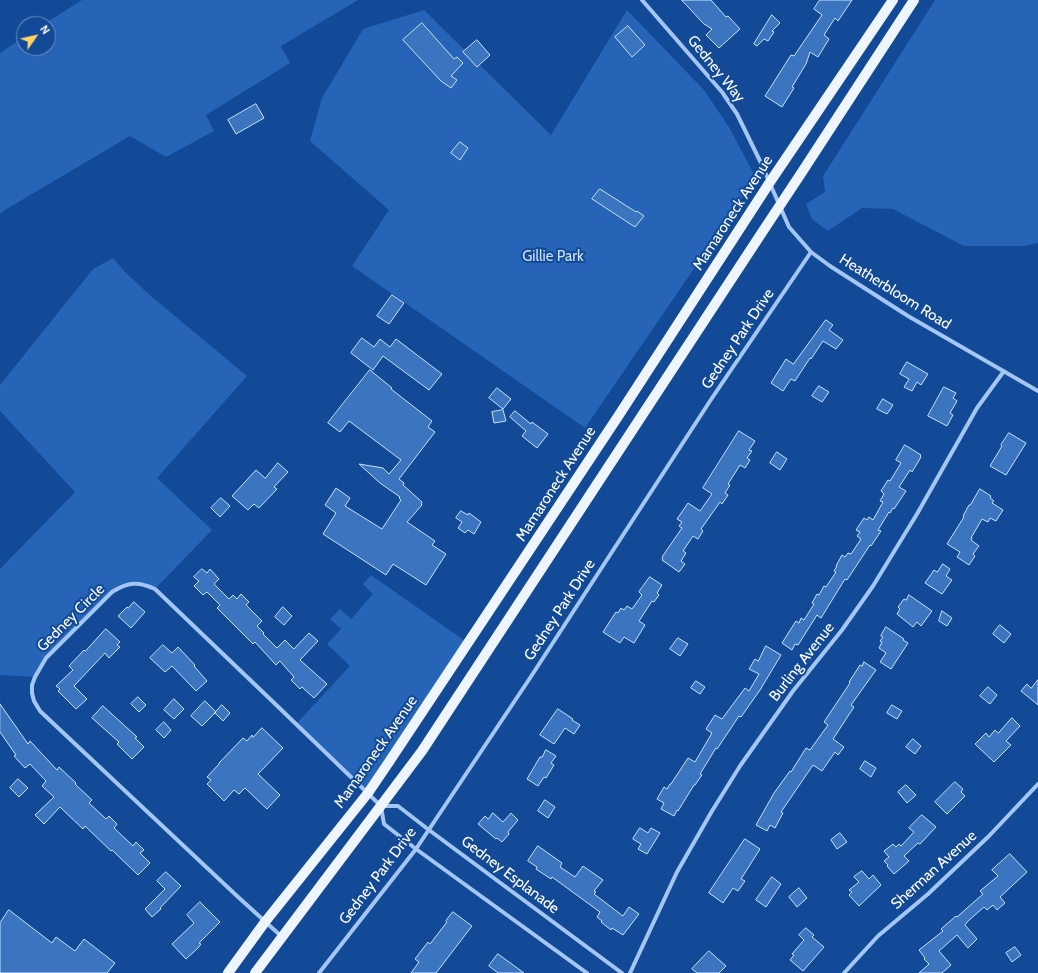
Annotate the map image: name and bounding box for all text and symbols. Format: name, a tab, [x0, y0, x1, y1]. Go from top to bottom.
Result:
north arrow	[16, 16, 56, 56]
text: N	[37, 23, 53, 37]
street label: Gedney Way	[684, 32, 748, 106]
street label: Mamaroneck Avenue	[689, 152, 777, 274]
park label: Gillie Park	[522, 248, 584, 266]
street label: Heatherbloom Road	[836, 250, 954, 334]
street label: Gedney Park Drive	[698, 285, 778, 393]
street label: Mamaroneck Avenue	[512, 423, 600, 545]
street label: Gedney Park Drive	[521, 556, 599, 664]
street label: Gedney Circle	[33, 580, 109, 656]
street label: Burling Avenue	[766, 619, 838, 705]
street label: Mamaroneck Avenue	[330, 692, 422, 812]
street label: Gedney Park Drive	[336, 824, 420, 928]
street label: Sherman Avenue	[888, 827, 980, 913]
street label: Gedney Esplanade	[457, 832, 563, 918]

